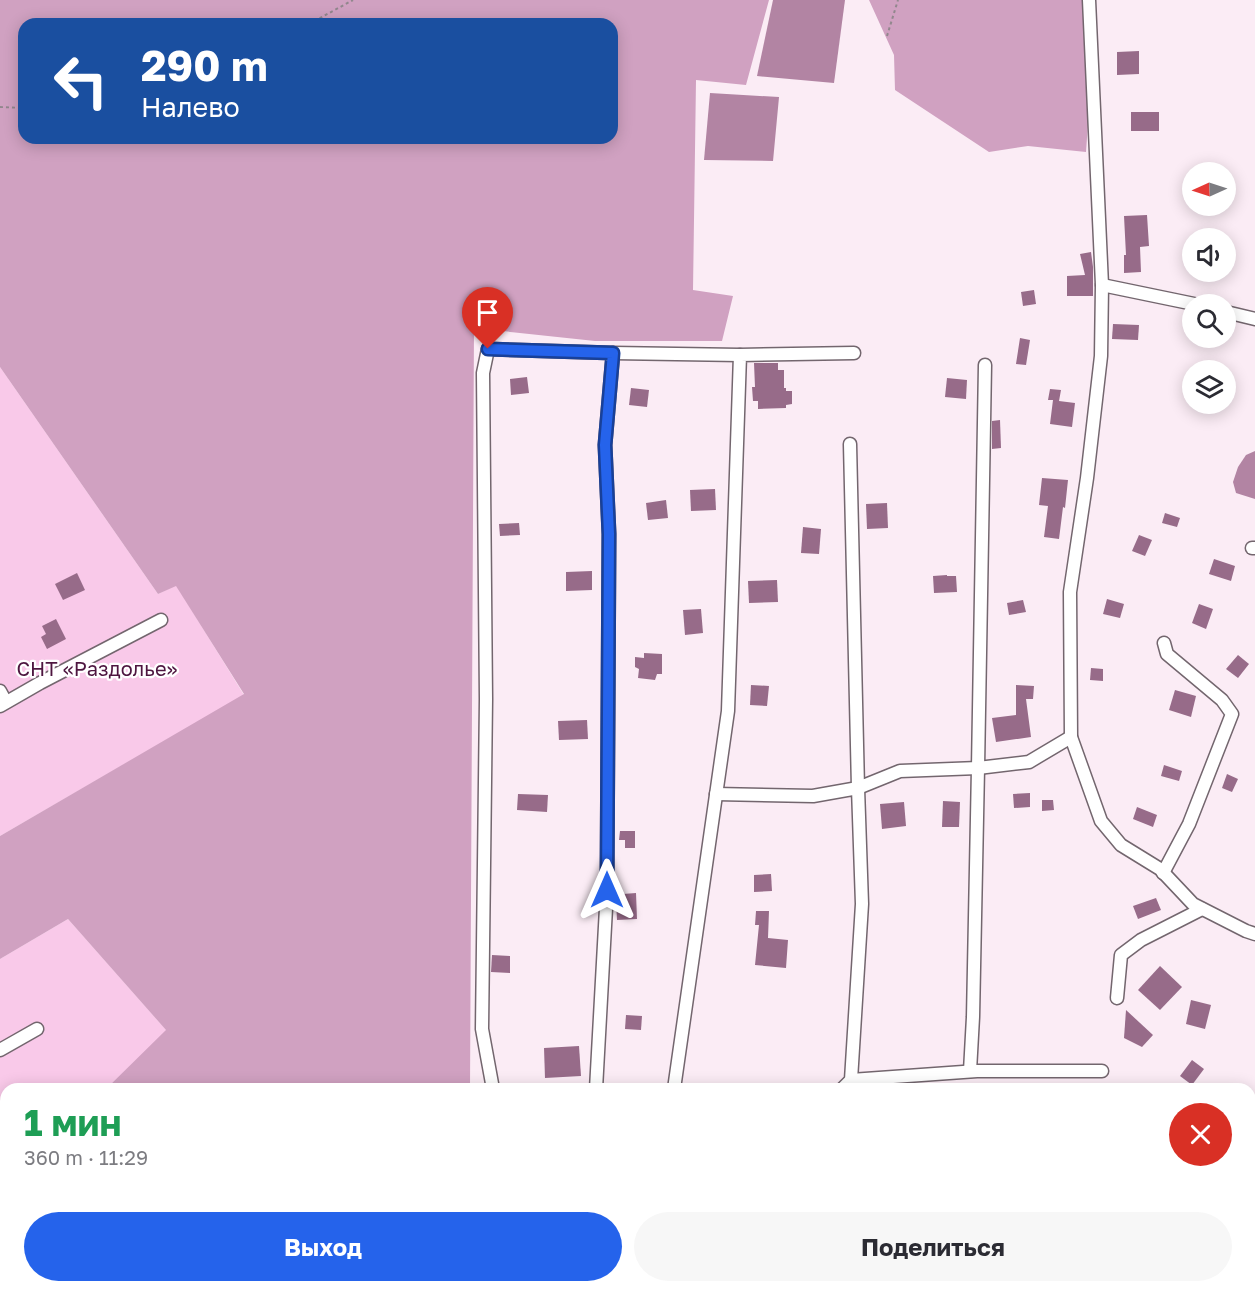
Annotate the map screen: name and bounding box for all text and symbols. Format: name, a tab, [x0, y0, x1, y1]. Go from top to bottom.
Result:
text: 290 m	[141, 40, 268, 90]
icon: left	[42, 42, 120, 120]
text: Налево	[141, 91, 240, 123]
north arrow	[1182, 162, 1236, 216]
map controls	[1182, 162, 1236, 414]
button: sound	[1182, 228, 1236, 282]
pin	[462, 287, 513, 349]
button: search	[1182, 294, 1236, 348]
icon: arrive	[471, 296, 504, 329]
button: layers	[1182, 360, 1236, 414]
park label: СНТ «Раздолье»	[17, 656, 178, 680]
position arrow	[575, 858, 639, 922]
text: 1 мин	[24, 1101, 121, 1144]
button: close	[1169, 1103, 1232, 1166]
text: 360 m · 11:29	[24, 1145, 148, 1169]
button: Выход	[24, 1212, 622, 1281]
button: Поделиться	[634, 1212, 1232, 1281]

